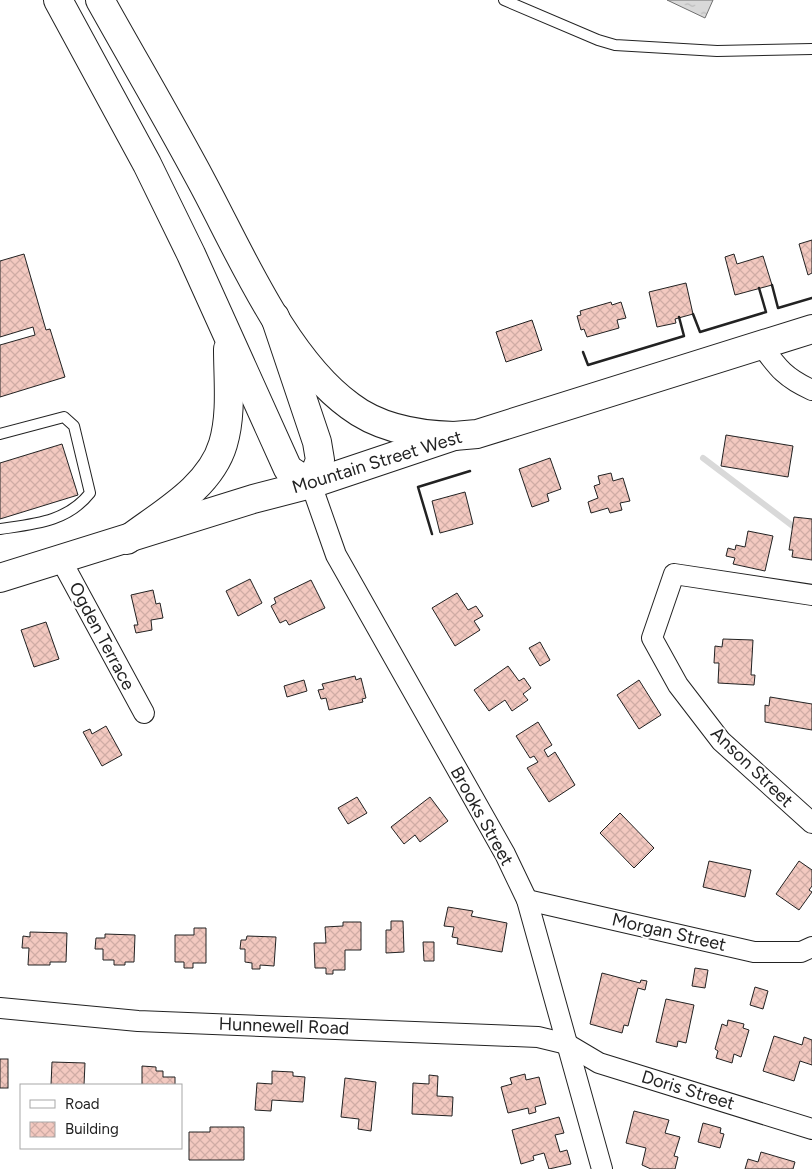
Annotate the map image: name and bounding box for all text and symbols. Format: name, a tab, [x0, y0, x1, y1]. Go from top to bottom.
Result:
street label: Mountain Street West	[289, 426, 465, 498]
street label: Ogden Terrace	[64, 578, 140, 694]
street label: Anson Street	[706, 722, 798, 812]
street label: Brooks Street	[446, 763, 518, 870]
street label: Morgan Street	[610, 908, 728, 956]
street label: Hunnewell Road	[218, 1013, 350, 1039]
street label: Doris Street	[639, 1065, 737, 1115]
legend	[20, 1084, 182, 1149]
text: Road	[65, 1095, 100, 1113]
text: Building	[65, 1120, 119, 1138]

